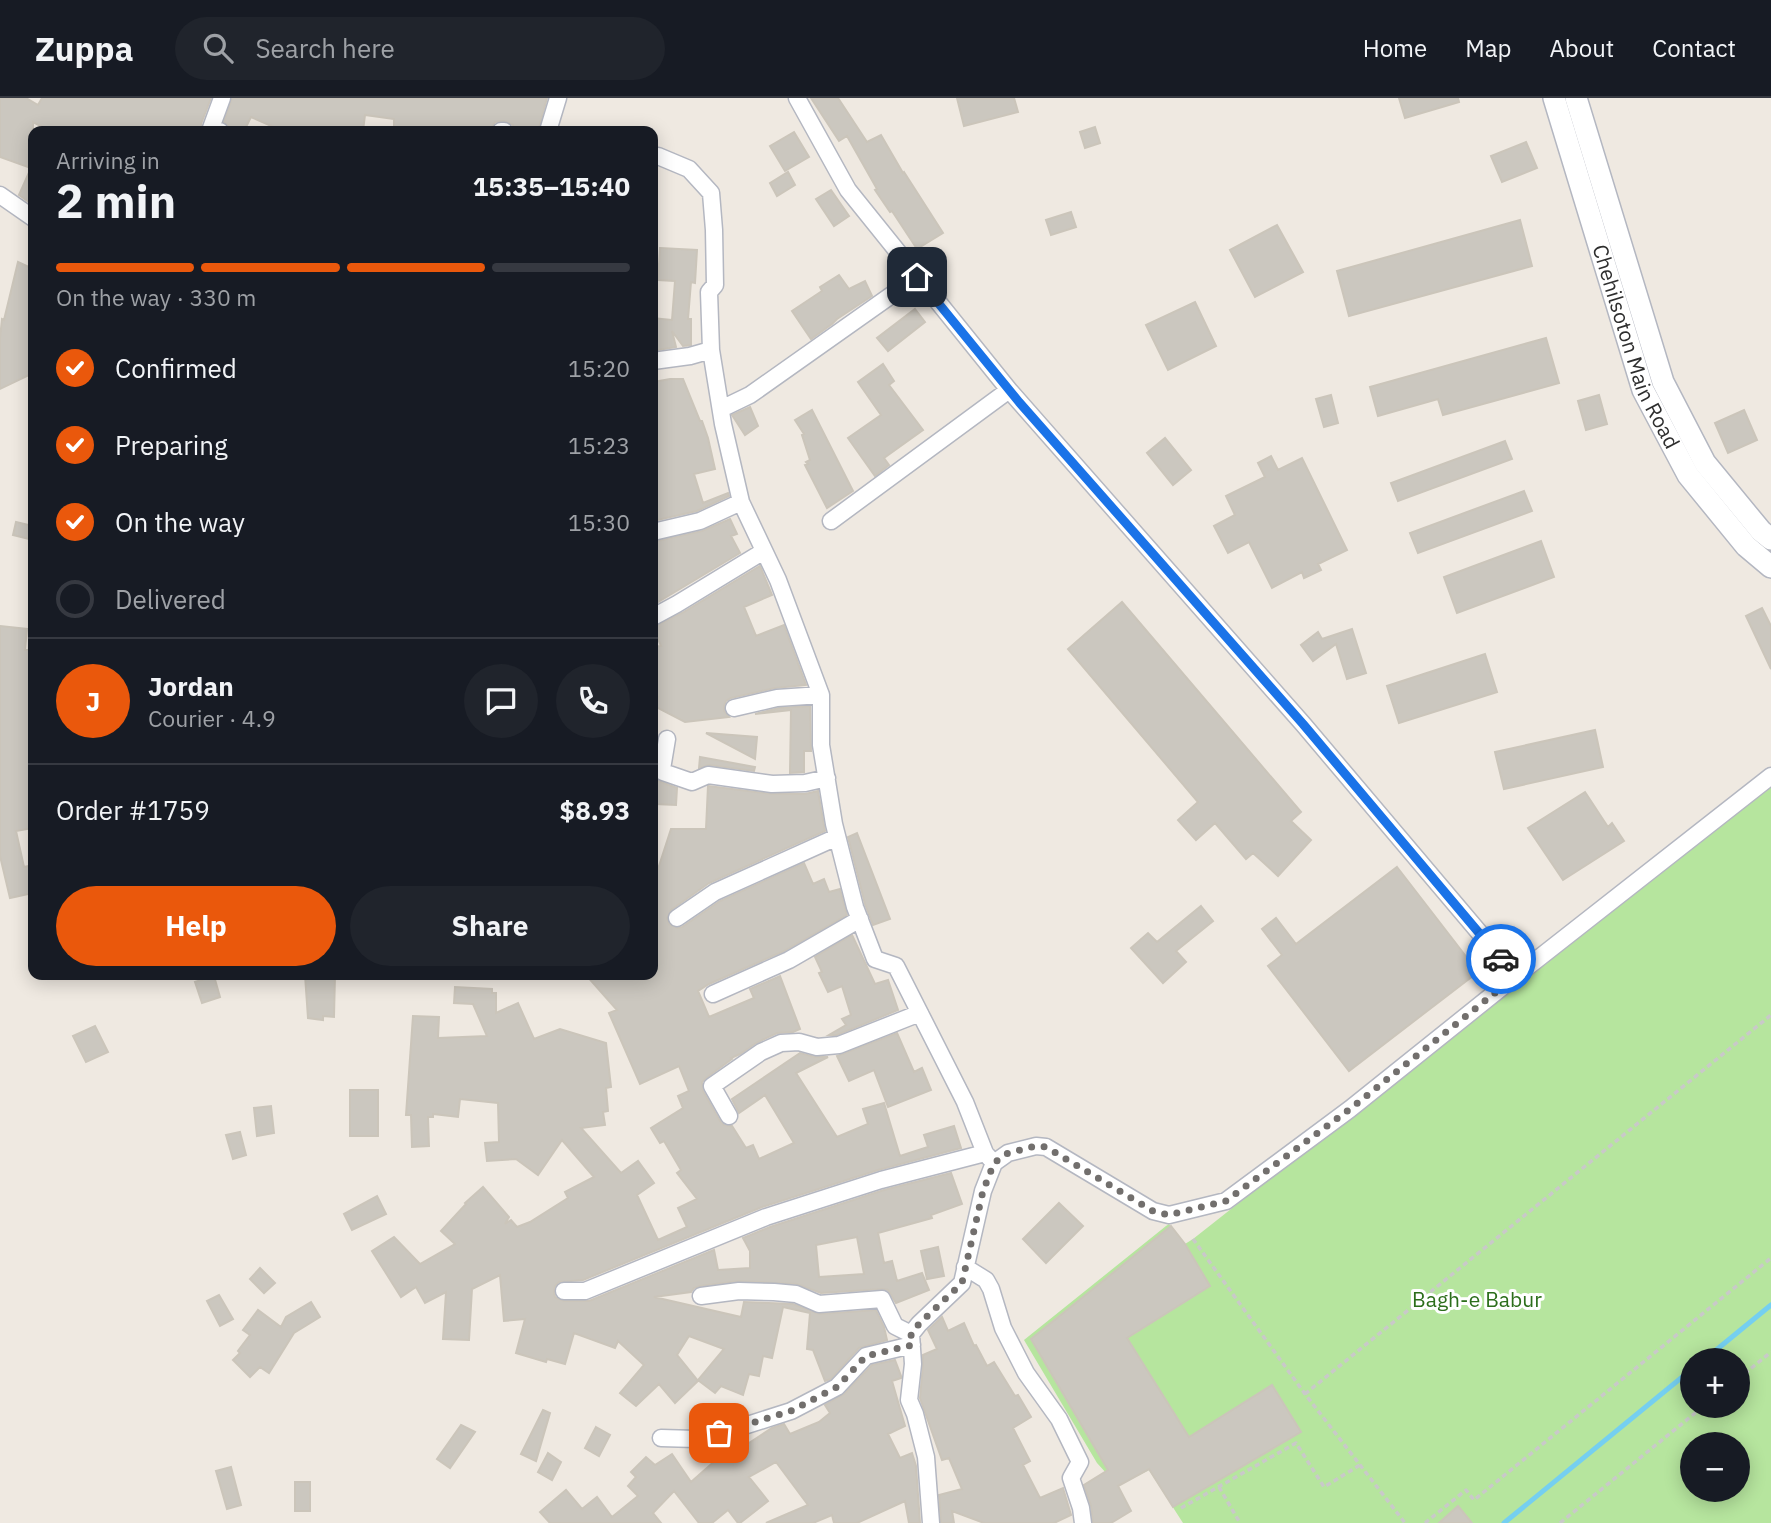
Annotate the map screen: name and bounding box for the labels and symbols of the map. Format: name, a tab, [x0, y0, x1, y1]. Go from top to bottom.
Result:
street label: Chehilsoton Main Road	[1586, 241, 1687, 453]
pin	[887, 247, 947, 307]
courier	[1466, 924, 1536, 994]
park label: Bagh-e Babur	[1412, 1285, 1542, 1313]
pin	[689, 1403, 749, 1463]

